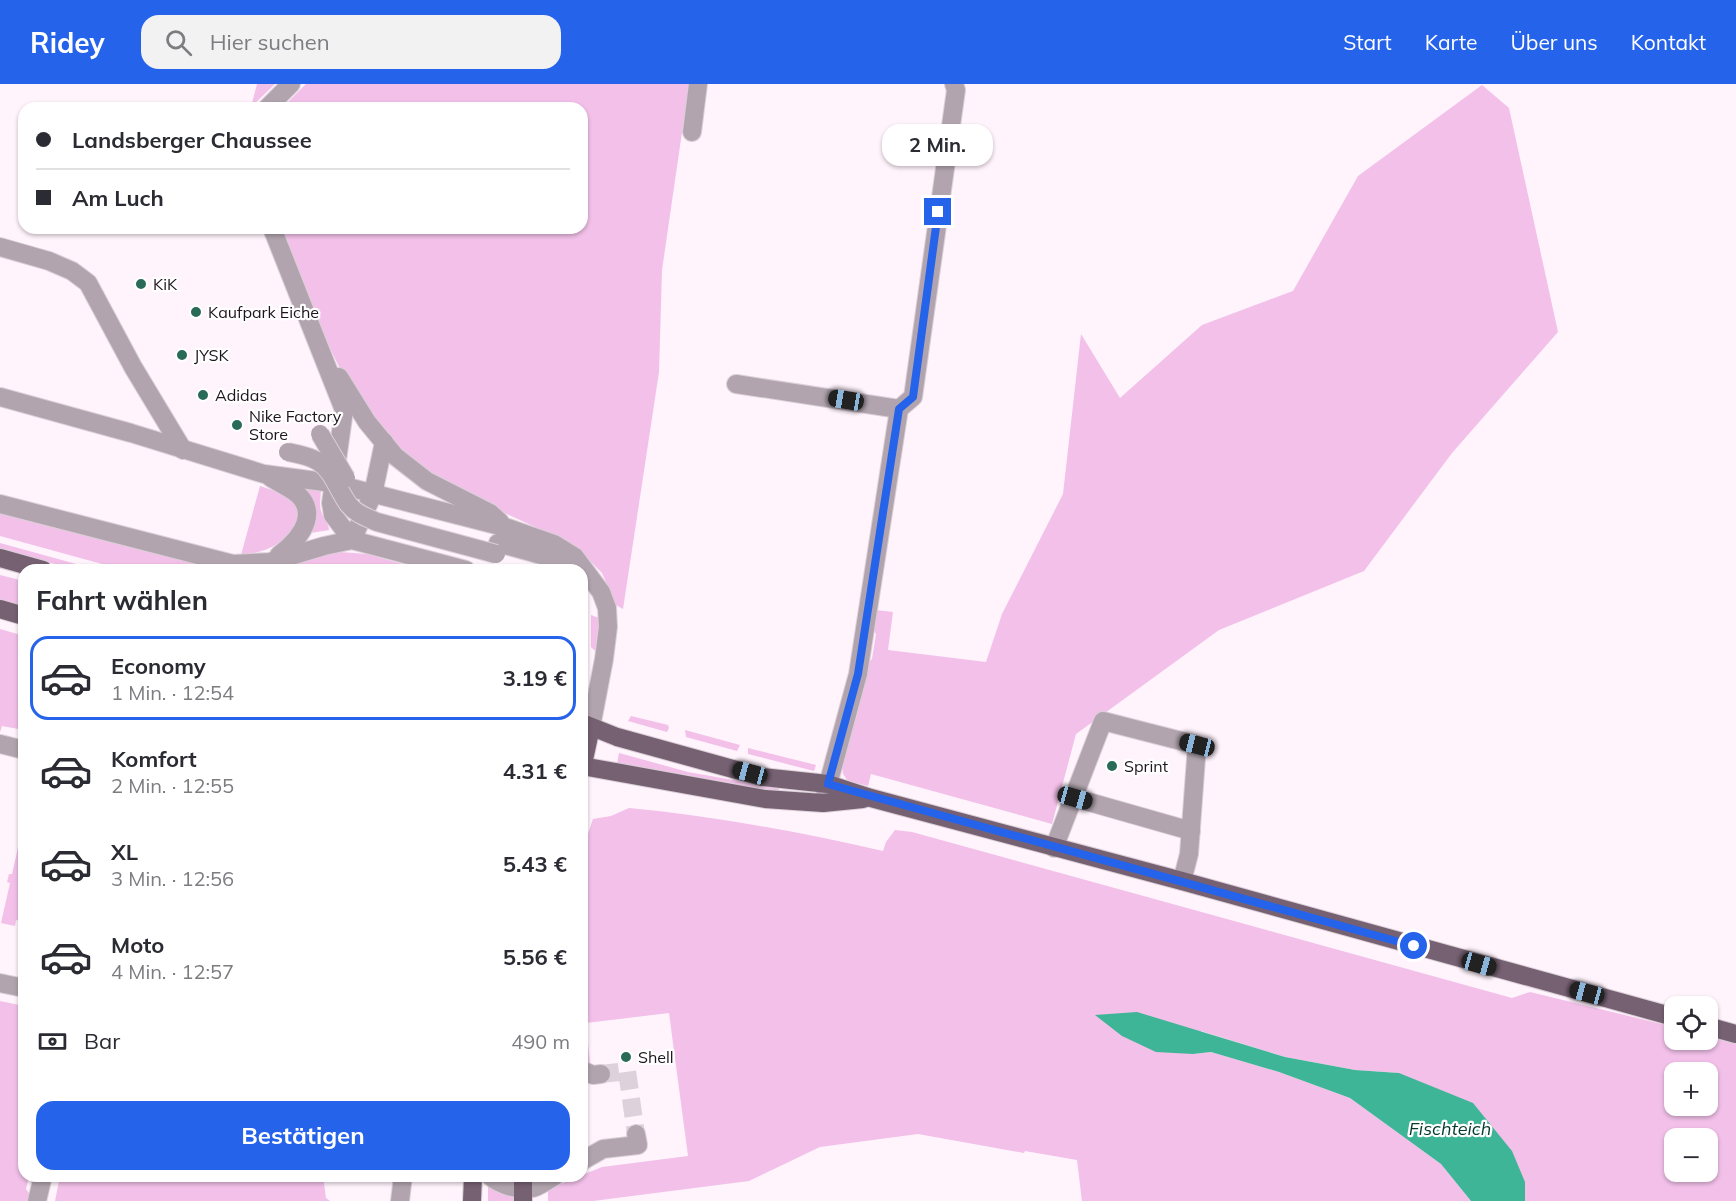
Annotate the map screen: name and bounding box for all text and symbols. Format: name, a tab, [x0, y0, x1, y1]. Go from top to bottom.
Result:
search box	[141, 15, 561, 69]
text: Ridey	[30, 25, 105, 60]
icon: search	[162, 26, 195, 59]
text: Hier suchen	[210, 28, 330, 56]
text: Start	[1343, 29, 1392, 55]
text: Karte	[1425, 29, 1477, 55]
text: Über uns	[1510, 29, 1598, 55]
text: Kontakt	[1631, 29, 1706, 55]
callout: 2 Min.	[882, 125, 994, 167]
text: Landsberger Chaussee	[72, 126, 312, 154]
text: 2 Min.	[909, 132, 966, 157]
text: Am Luch	[72, 184, 164, 212]
route end	[924, 198, 951, 225]
place label: KiK	[153, 274, 178, 294]
marker: KiK	[134, 277, 148, 291]
place label: Kaufpark Eiche	[208, 302, 319, 322]
marker: Kaufpark Eiche	[189, 305, 203, 319]
place label: JYSK	[194, 345, 230, 365]
marker: JYSK	[175, 348, 189, 362]
place label: Adidas	[215, 385, 267, 405]
marker: Adidas	[196, 388, 210, 402]
car	[827, 388, 865, 412]
place label: Nike Factory Store	[249, 406, 342, 444]
marker: Nike Factory Store	[230, 418, 244, 432]
text: Fahrt wählen	[36, 583, 208, 617]
icon: car	[39, 651, 93, 705]
text: Economy	[111, 652, 206, 680]
text: 3.19 €	[503, 664, 567, 692]
text: 1 Min. · 12:54	[111, 680, 234, 705]
car	[1177, 732, 1217, 758]
icon: car	[39, 744, 93, 798]
text: Komfort	[111, 745, 197, 773]
place label: Sprint	[1124, 756, 1169, 776]
text: 4.31 €	[503, 757, 567, 785]
marker: Sprint	[1105, 759, 1119, 773]
car	[730, 760, 770, 786]
text: 2 Min. · 12:55	[111, 773, 234, 798]
car	[1055, 784, 1095, 812]
icon: car	[39, 837, 93, 891]
text: XL	[111, 838, 138, 866]
text: 5.43 €	[503, 850, 567, 878]
text: 3 Min. · 12:56	[111, 866, 234, 891]
icon: car	[39, 930, 93, 984]
text: Moto	[111, 931, 164, 959]
route start	[1400, 932, 1427, 959]
text: 5.56 €	[503, 943, 567, 971]
car	[1459, 950, 1499, 978]
text: 4 Min. · 12:57	[111, 959, 234, 984]
car	[1567, 980, 1607, 1006]
map controls	[1664, 996, 1718, 1182]
button: locate	[1664, 996, 1718, 1050]
icon: cash	[36, 1025, 69, 1058]
text: Bar	[84, 1027, 120, 1055]
text: 490 m	[511, 1029, 570, 1054]
place label: Shell	[638, 1047, 674, 1067]
marker: Shell	[619, 1050, 633, 1064]
button: +	[1664, 1062, 1718, 1116]
button: Bestätigen	[36, 1101, 570, 1170]
water label: Fischteich	[1409, 1117, 1491, 1140]
button: −	[1664, 1128, 1718, 1182]

